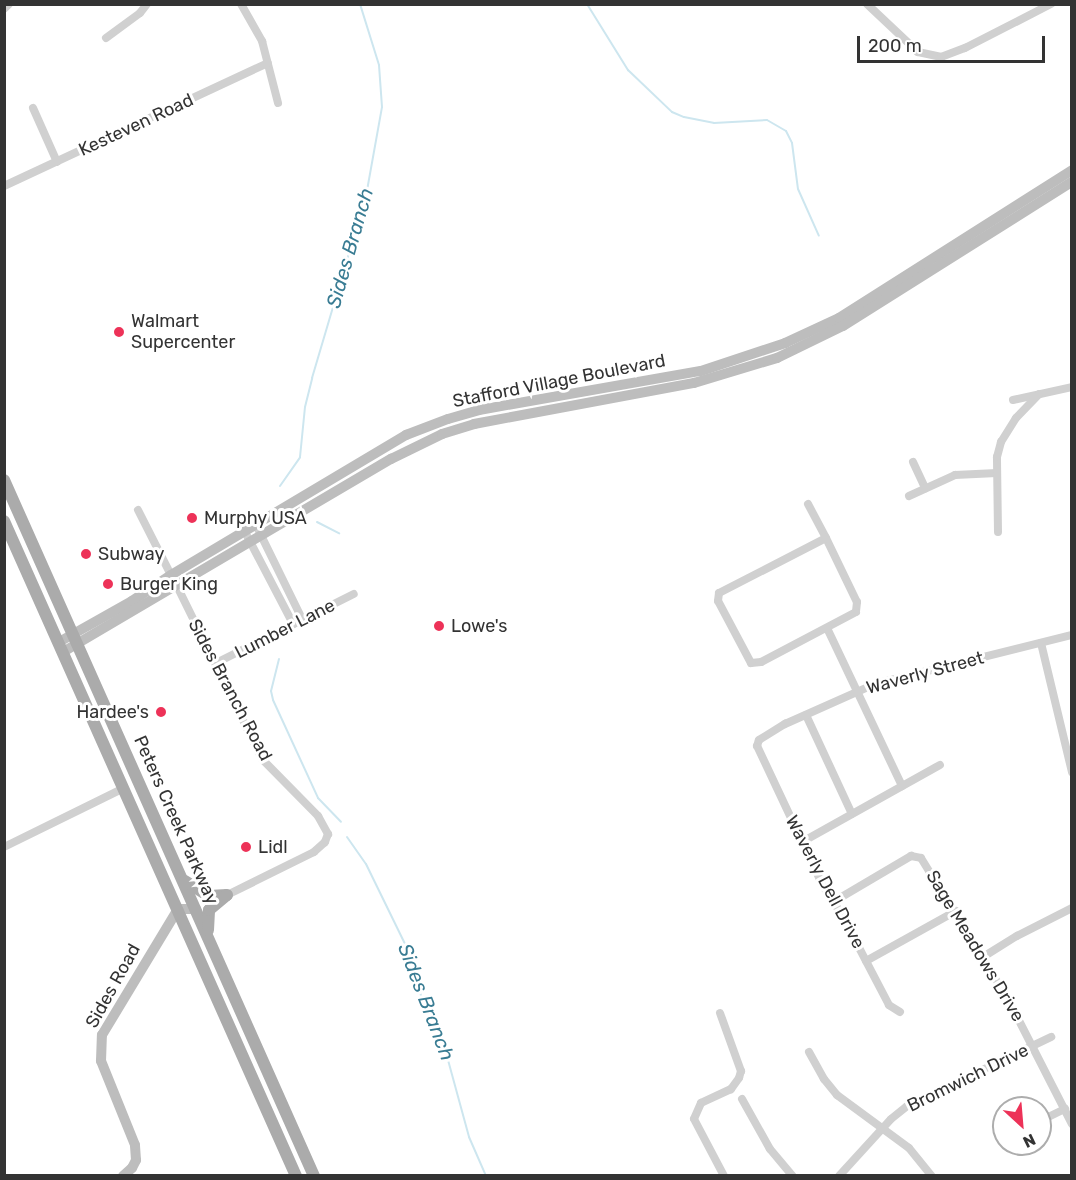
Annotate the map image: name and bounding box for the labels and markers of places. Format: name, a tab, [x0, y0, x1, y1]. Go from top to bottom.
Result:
place label: Walmart Supercenter	[131, 311, 235, 354]
marker: Walmart Supercenter	[112, 325, 126, 339]
place label: Murphy USA	[204, 507, 307, 529]
marker: Murphy USA	[185, 511, 199, 525]
place label: Subway	[98, 543, 164, 565]
marker: Subway	[79, 547, 93, 561]
place label: Burger King	[120, 573, 218, 595]
marker: Burger King	[101, 577, 115, 591]
place label: Lowe's	[451, 615, 508, 637]
marker: Lowe's	[432, 619, 446, 633]
place label: Hardee's	[76, 701, 149, 723]
marker: Hardee's	[154, 705, 168, 719]
place label: Lidl	[258, 836, 288, 858]
marker: Lidl	[239, 840, 253, 854]

